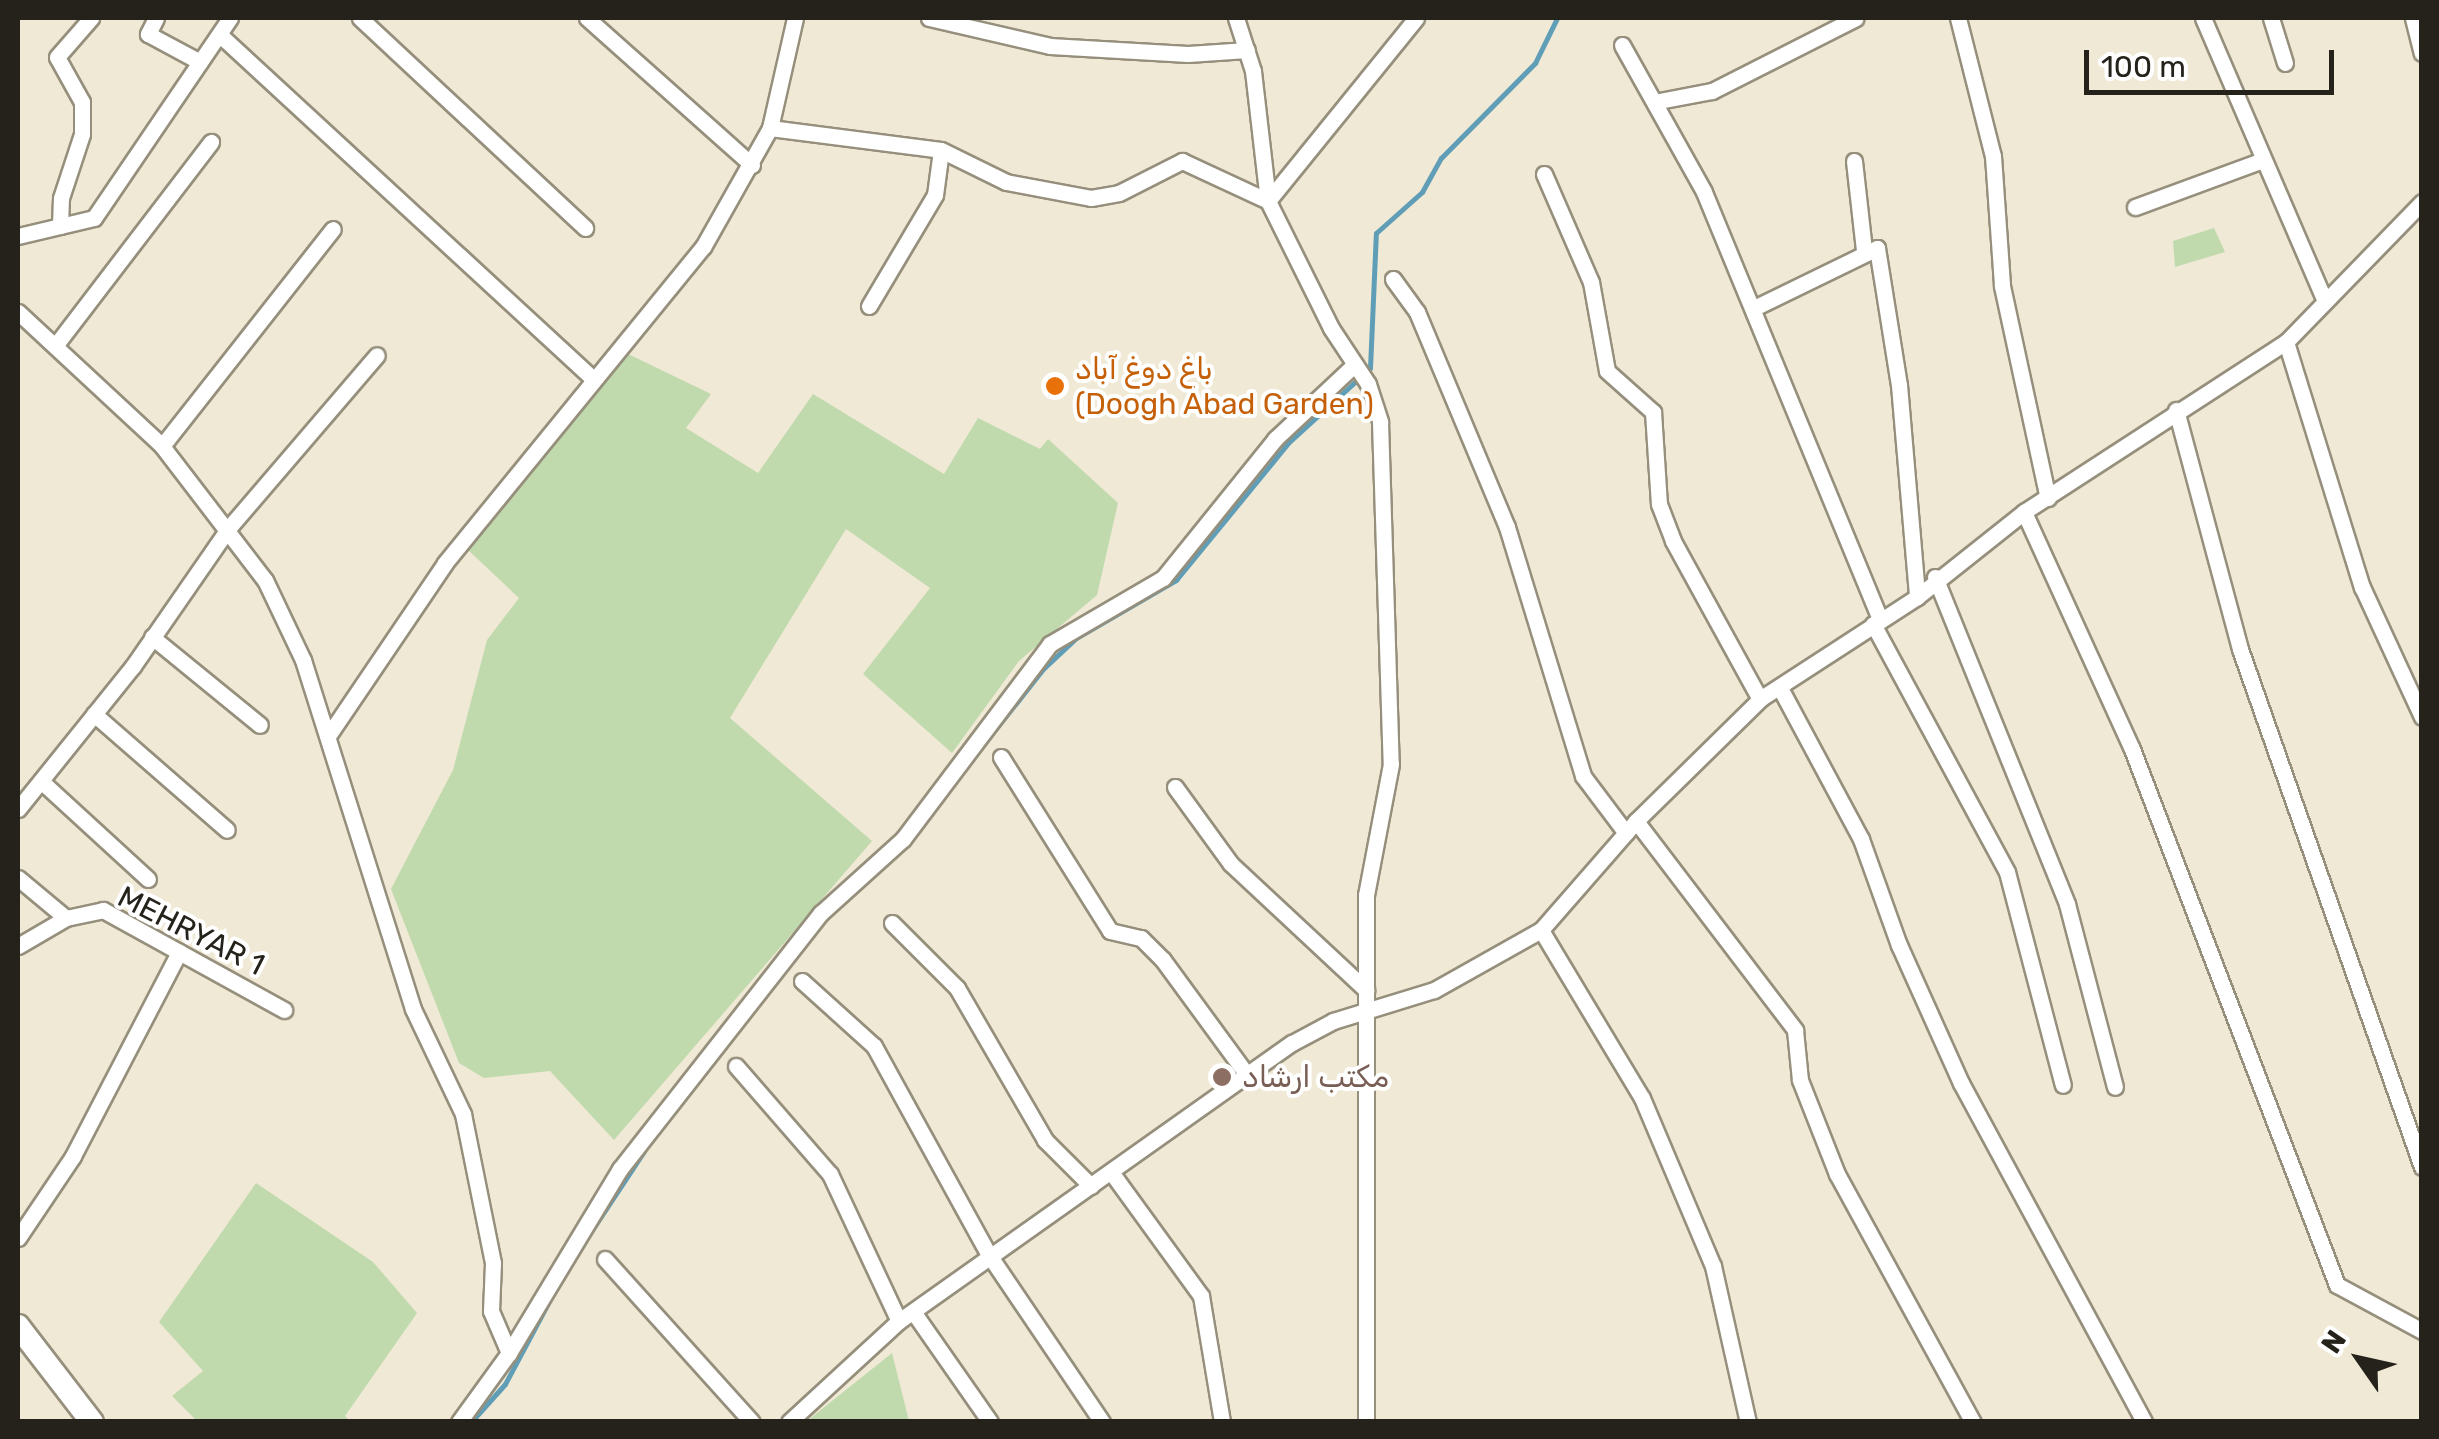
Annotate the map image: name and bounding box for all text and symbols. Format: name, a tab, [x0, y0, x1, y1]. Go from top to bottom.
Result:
scale bar	[2089, 30, 2339, 92]
text: 100 m	[2101, 49, 2186, 85]
place label: باغ دوغ آباد (Doogh Abad Garden)	[1075, 351, 1374, 422]
marker: باغ دوغ آباد (Doogh Abad Garden)	[1044, 375, 1066, 397]
street label: MEHRYAR 1	[112, 879, 270, 983]
place label: مکتب ارشاد	[1242, 1059, 1389, 1095]
marker: مکتب ارشاد	[1211, 1066, 1233, 1088]
north arrow	[2309, 1309, 2409, 1409]
text: N	[2314, 1324, 2353, 1360]

